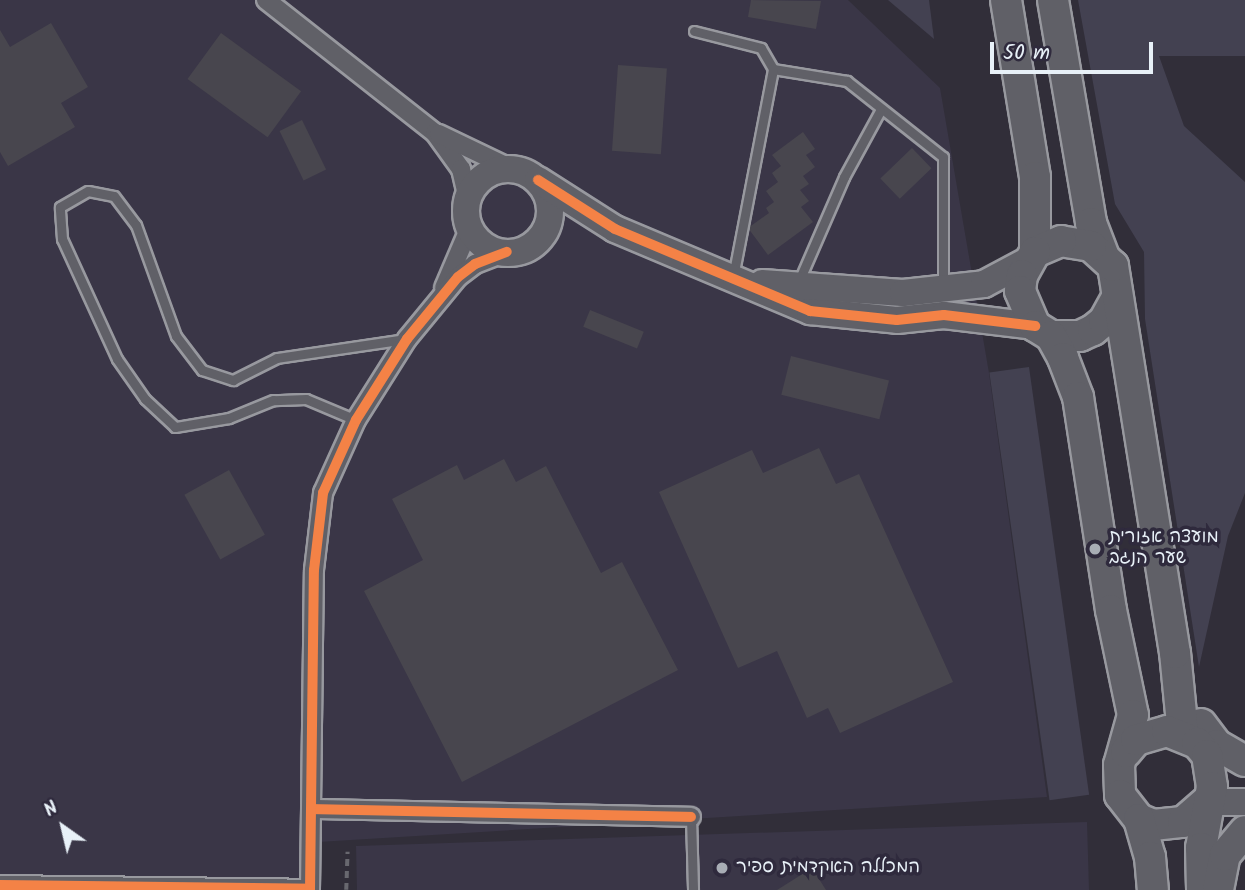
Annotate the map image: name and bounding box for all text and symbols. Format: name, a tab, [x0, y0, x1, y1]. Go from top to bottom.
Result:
scale bar	[993, 28, 1156, 72]
text: 50 m	[1003, 37, 1050, 70]
place label: מועצה אזורית שער הנגב	[1109, 528, 1219, 570]
marker: מועצה אזורית שער הנגב	[1087, 541, 1103, 557]
north arrow	[28, 792, 98, 862]
text: N	[38, 794, 65, 825]
place label: המכללה האקדמית ספיר	[736, 857, 920, 879]
marker: המכללה האקדמית ספיר	[714, 860, 730, 876]

